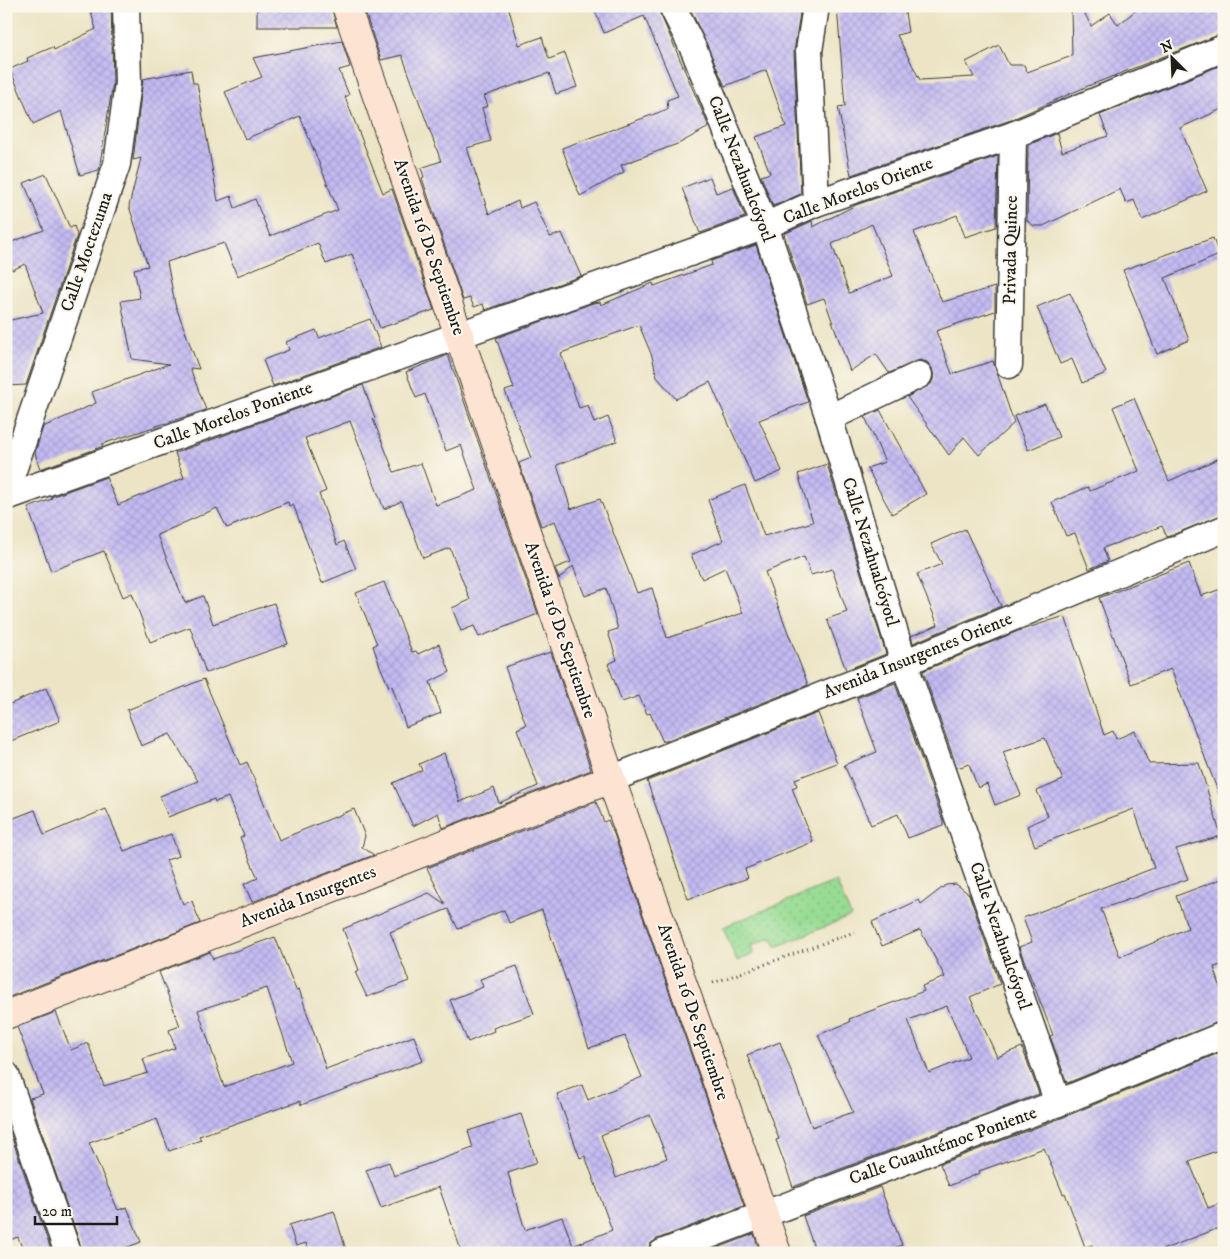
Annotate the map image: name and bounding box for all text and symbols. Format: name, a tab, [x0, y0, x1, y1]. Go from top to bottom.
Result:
north arrow	[1148, 32, 1198, 82]
text: N	[1158, 36, 1176, 58]
street label: Calle Nezahualcóyotl	[703, 93, 779, 246]
street label: Calle Morelos Oriente	[780, 152, 936, 230]
street label: Avenida 16 De Septiembre	[388, 156, 470, 338]
street label: Calle Moctezuma	[56, 189, 118, 315]
street label: Privada Quince	[999, 195, 1023, 305]
street label: Calle Morelos Poniente	[151, 377, 315, 455]
street label: Calle Nezahualcóyotl	[837, 475, 903, 630]
street label: Avenida 16 De Septiembre	[519, 539, 601, 721]
street label: Avenida Insurgentes Oriente	[820, 608, 1016, 704]
street label: Calle Nezahualcóyotl	[964, 859, 1036, 1013]
street label: Avenida Insurgentes	[237, 861, 379, 933]
street label: Avenida 16 De Septiembre	[652, 921, 734, 1103]
street label: Calle Cuauhtémoc Poniente	[846, 1102, 1040, 1190]
scale bar	[35, 1194, 118, 1226]
text: 20 m	[42, 1202, 72, 1221]

